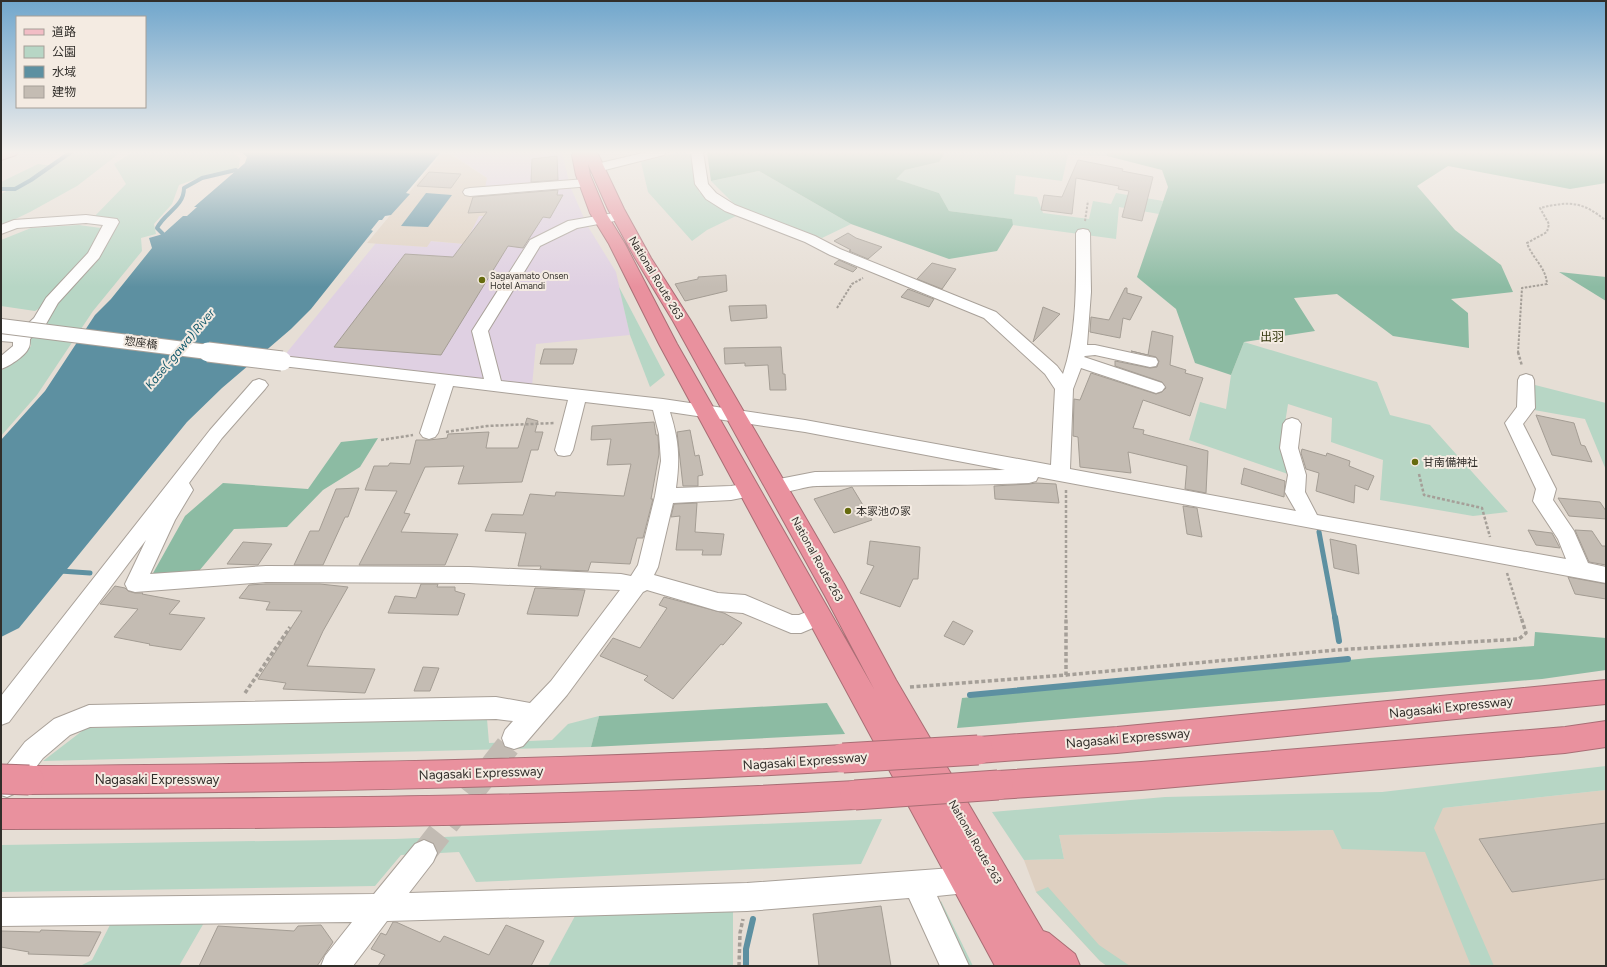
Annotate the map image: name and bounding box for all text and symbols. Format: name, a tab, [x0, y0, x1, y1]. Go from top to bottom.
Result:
legend	[16, 16, 146, 108]
text: 道路	[52, 25, 76, 39]
text: 公園	[52, 45, 76, 59]
text: 水域	[52, 65, 76, 79]
text: 建物	[52, 85, 76, 99]
street label: National Route 263	[626, 234, 686, 322]
place label: Sagayamato Onsen Hotel Amandi	[490, 270, 568, 291]
marker: Sagayamato Onsen Hotel Amandi	[477, 275, 487, 285]
water label: Kase(-gawa) River	[142, 305, 218, 392]
district label: 出羽	[1260, 330, 1284, 344]
street label: 惣座橋	[124, 335, 158, 351]
place label: 甘南備神社	[1423, 456, 1478, 469]
marker: 甘南備神社	[1410, 457, 1420, 467]
place label: 本家池の家	[856, 505, 911, 518]
marker: 本家池の家	[843, 506, 853, 516]
street label: National Route 263	[788, 514, 846, 604]
street label: Nagasaki Expressway	[1388, 693, 1514, 721]
street label: Nagasaki Expressway	[1065, 725, 1191, 751]
street label: Nagasaki Expressway	[742, 749, 868, 773]
street label: Nagasaki Expressway	[418, 763, 544, 783]
street label: Nagasaki Expressway	[95, 772, 220, 787]
street label: National Route 263	[946, 798, 1004, 886]

